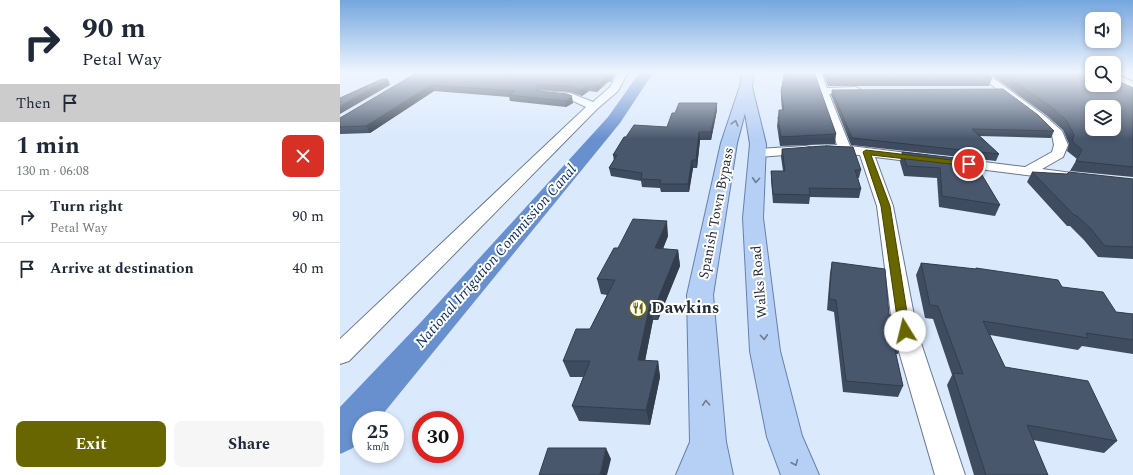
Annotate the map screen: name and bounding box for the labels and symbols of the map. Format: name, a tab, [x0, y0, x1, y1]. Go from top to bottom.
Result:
one-way arrow	[730, 119, 739, 126]
street label: Spanish Town Bypass	[693, 145, 739, 281]
pin	[952, 147, 986, 181]
water label: National Irrigation Commission Canal	[410, 159, 583, 353]
one-way arrow	[752, 177, 761, 183]
street label: Walks Road	[745, 245, 773, 319]
place label: Dawkins	[651, 295, 719, 321]
restaurant icon: Dawkins	[628, 298, 648, 318]
position arrow	[884, 310, 926, 352]
one-way arrow	[759, 334, 768, 340]
one-way arrow	[702, 400, 710, 406]
speed limit sign: 30	[412, 411, 464, 463]
one-way arrow	[791, 459, 799, 466]

